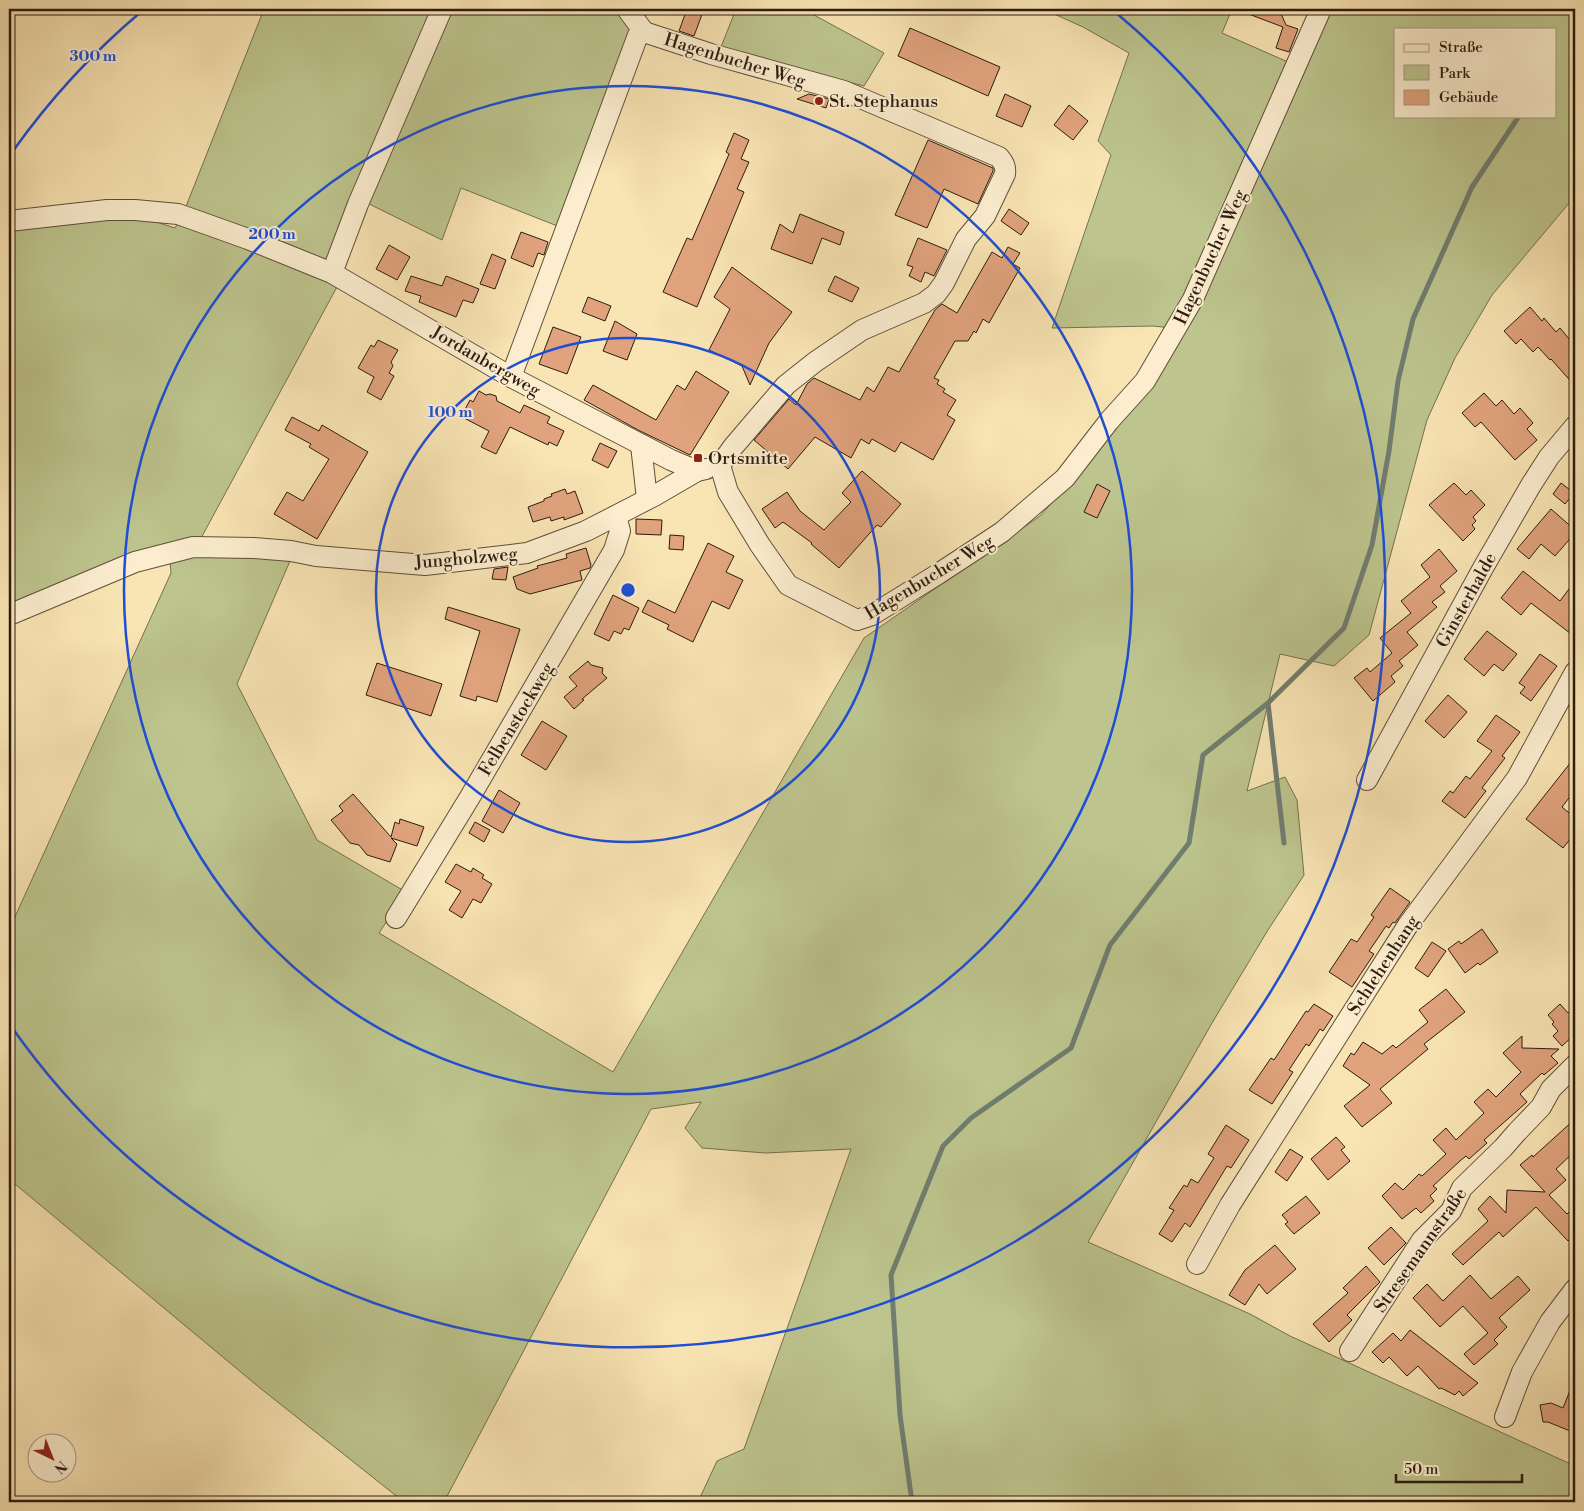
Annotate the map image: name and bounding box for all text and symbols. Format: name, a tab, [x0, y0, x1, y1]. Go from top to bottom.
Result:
street label: Hagenbucher Weg	[661, 28, 809, 93]
legend	[1394, 28, 1556, 118]
text: Straße	[1439, 38, 1483, 57]
text: 300 m	[70, 47, 117, 66]
text: Park	[1439, 64, 1471, 83]
text: Gebäude	[1439, 88, 1498, 107]
place label: St. Stephanus	[829, 90, 938, 113]
marker: St. Stephanus	[813, 95, 825, 107]
street label: Hagenbucher Weg	[1169, 185, 1252, 329]
text: 200 m	[248, 225, 296, 244]
street label: Jordanbergweg	[426, 320, 545, 402]
text: 100 m	[428, 403, 473, 422]
place label: Ortsmitte	[708, 447, 788, 470]
marker: Ortsmitte	[692, 452, 704, 464]
street label: Hagenbucher Weg	[860, 529, 999, 625]
street label: Jungholzweg	[412, 542, 519, 575]
street label: Ginsterhalde	[1431, 549, 1502, 652]
centre of rings	[619, 581, 637, 599]
street label: Felbenstockweg	[473, 658, 560, 780]
street label: Schlehenhang	[1342, 910, 1425, 1020]
street label: Stresemannstraße	[1369, 1183, 1472, 1317]
north arrow	[28, 1434, 78, 1484]
scale bar	[1396, 1451, 1523, 1483]
text: N	[50, 1456, 70, 1477]
text: 50 m	[1404, 1460, 1438, 1479]

